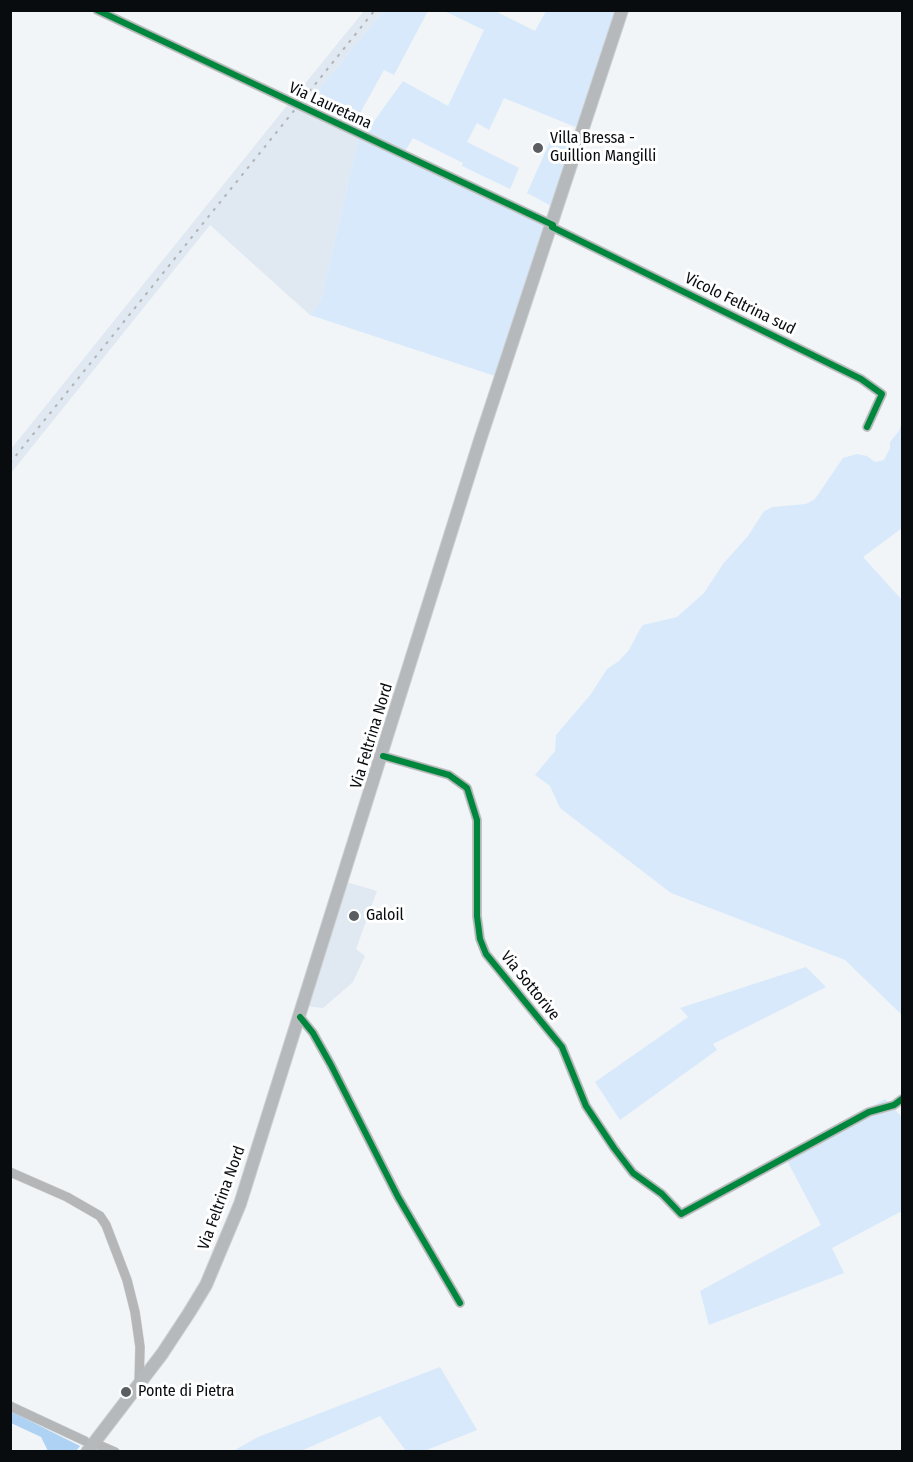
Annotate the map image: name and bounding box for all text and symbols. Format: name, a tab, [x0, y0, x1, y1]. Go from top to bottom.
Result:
street label: Via Lauretana	[286, 78, 374, 134]
place label: Villa Bressa - Guillion Mangilli	[550, 129, 656, 167]
marker: Villa Bressa - Guillion Mangilli	[531, 141, 545, 155]
street label: Vicolo Feltrina sud	[682, 269, 798, 339]
street label: Via Feltrina Nord	[347, 681, 397, 791]
place label: Galoil	[366, 906, 404, 926]
marker: Galoil	[347, 909, 361, 923]
street label: Via Sottorive	[496, 948, 564, 1024]
street label: Via Feltrina Nord	[194, 1143, 250, 1253]
place label: Ponte di Pietra	[138, 1382, 234, 1402]
marker: Ponte di Pietra	[119, 1385, 133, 1399]

